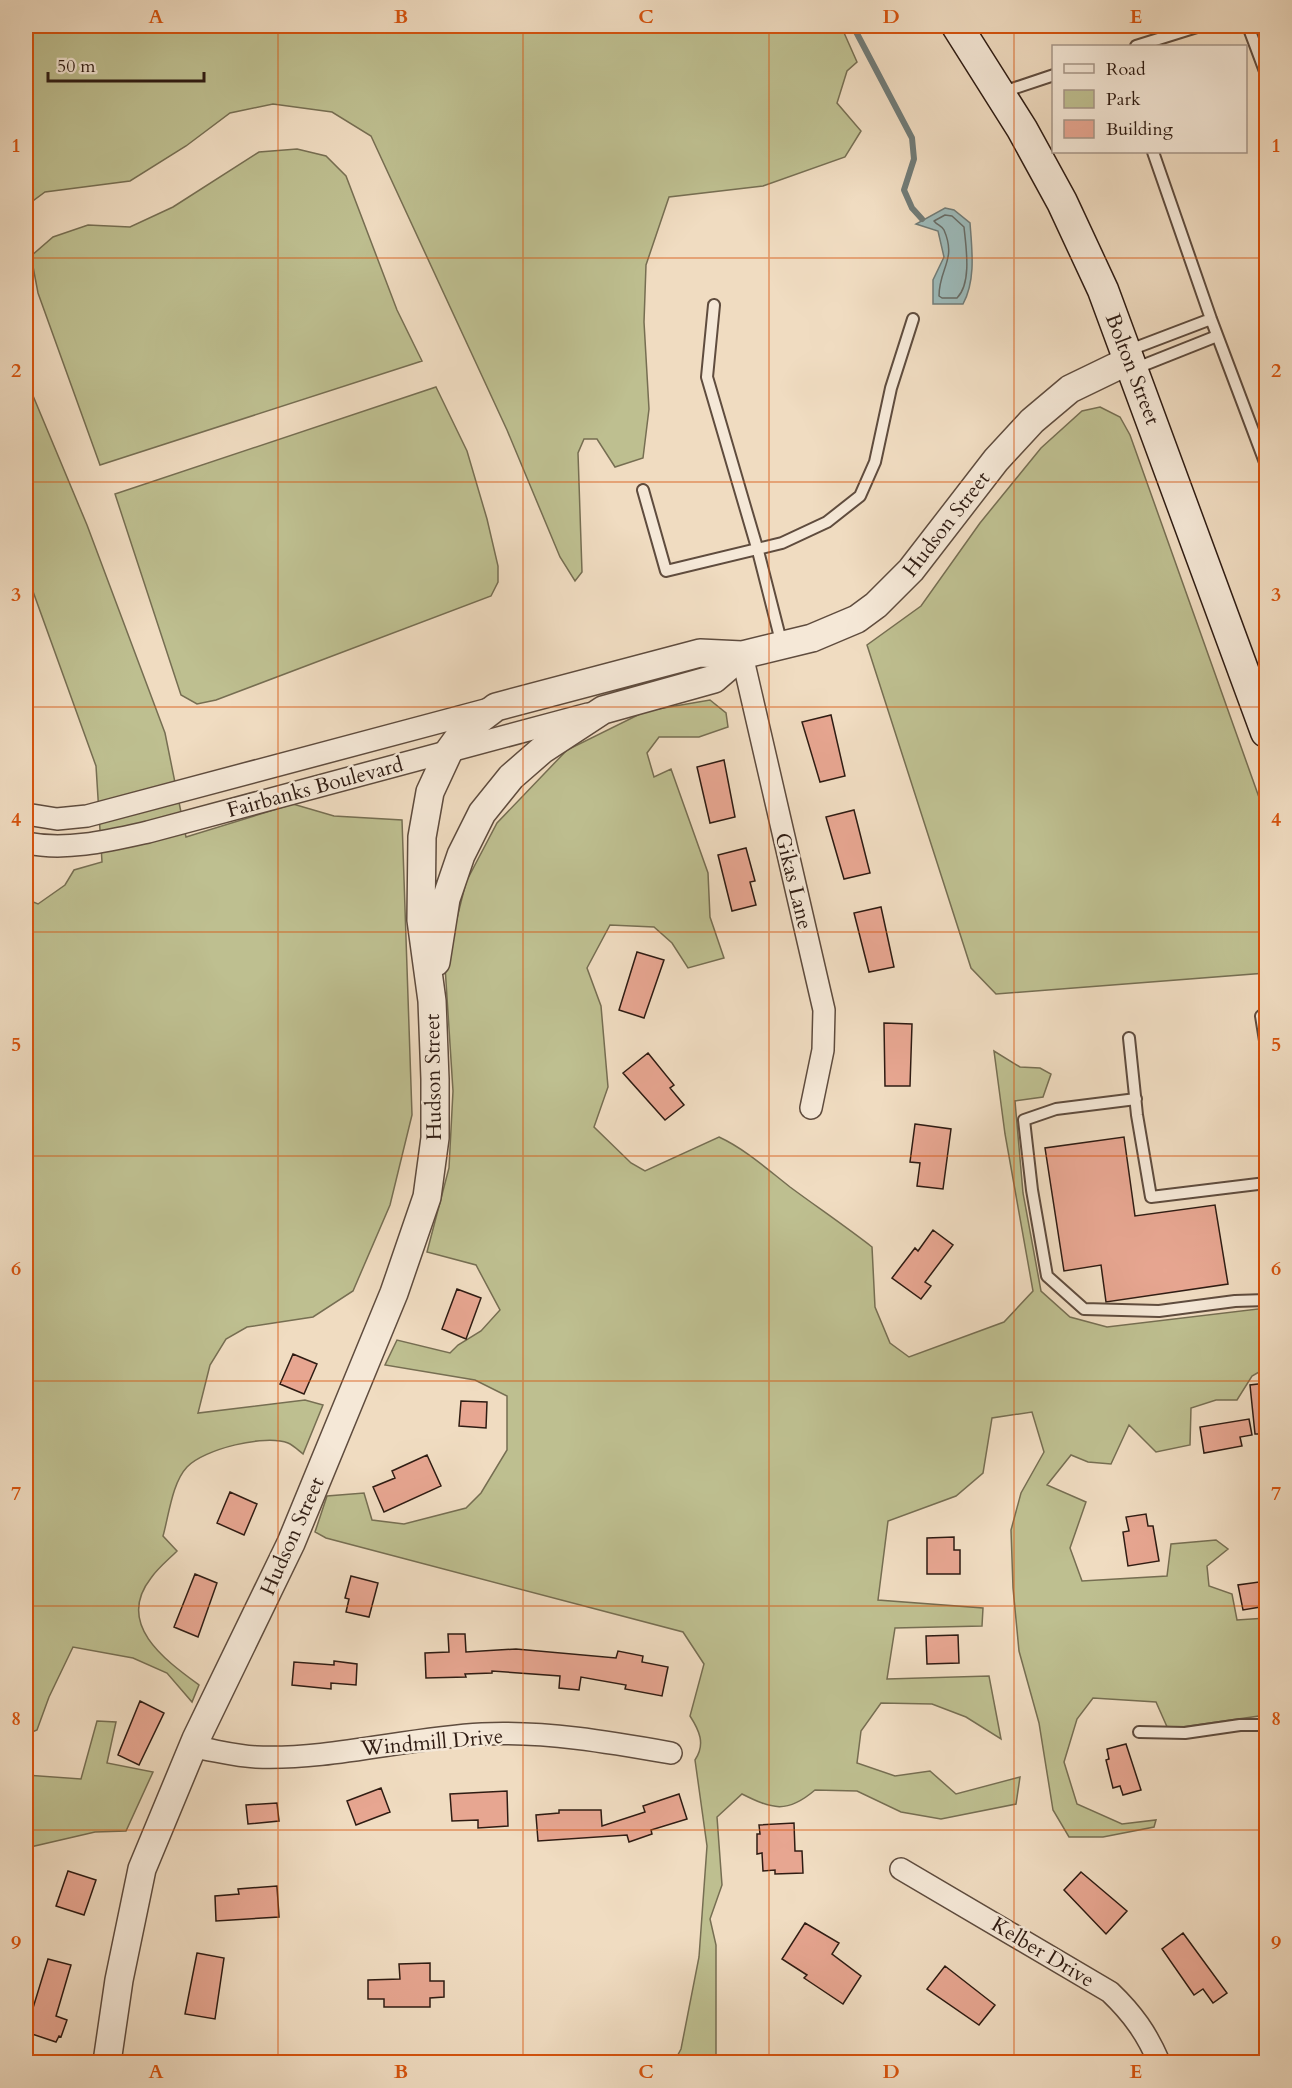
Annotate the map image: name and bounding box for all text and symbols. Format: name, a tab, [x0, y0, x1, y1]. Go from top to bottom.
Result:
text: A	[148, 3, 164, 30]
text: B	[394, 3, 408, 30]
text: C	[638, 3, 654, 30]
text: D	[882, 3, 900, 30]
text: E	[1130, 3, 1142, 30]
scale bar	[48, 45, 204, 83]
legend	[1052, 45, 1247, 153]
text: 50 m	[57, 54, 96, 79]
text: Road	[1106, 57, 1146, 82]
text: Park	[1106, 87, 1141, 112]
text: Building	[1106, 117, 1174, 142]
text: 1	[11, 132, 21, 159]
text: 1	[1271, 132, 1281, 159]
street label: Bolton Street	[1098, 309, 1167, 429]
text: 2	[11, 357, 21, 384]
text: 2	[1271, 357, 1281, 384]
street label: Hudson Street	[896, 465, 997, 583]
text: 3	[11, 581, 21, 608]
text: 3	[1271, 581, 1281, 608]
street label: Fairbanks Boulevard	[224, 750, 406, 825]
text: 4	[11, 806, 21, 833]
text: 4	[1271, 806, 1281, 833]
street label: Gikas Lane	[767, 830, 820, 933]
street label: Hudson Street	[418, 1013, 449, 1141]
text: 5	[11, 1031, 21, 1058]
text: 5	[1271, 1031, 1281, 1058]
text: 6	[11, 1255, 21, 1282]
text: 6	[1271, 1255, 1281, 1282]
street label: Hudson Street	[253, 1472, 332, 1600]
text: 7	[11, 1480, 21, 1507]
text: 7	[1271, 1480, 1281, 1507]
text: 8	[11, 1705, 21, 1732]
text: 8	[1271, 1705, 1281, 1732]
street label: Windmill Drive	[359, 1722, 505, 1763]
street label: Kelber Drive	[986, 1910, 1100, 1995]
text: 9	[11, 1929, 21, 1956]
text: 9	[1271, 1929, 1281, 1956]
text: A	[148, 2058, 164, 2085]
text: B	[394, 2058, 408, 2085]
text: C	[638, 2058, 654, 2085]
text: D	[882, 2058, 900, 2085]
text: E	[1130, 2058, 1142, 2085]

